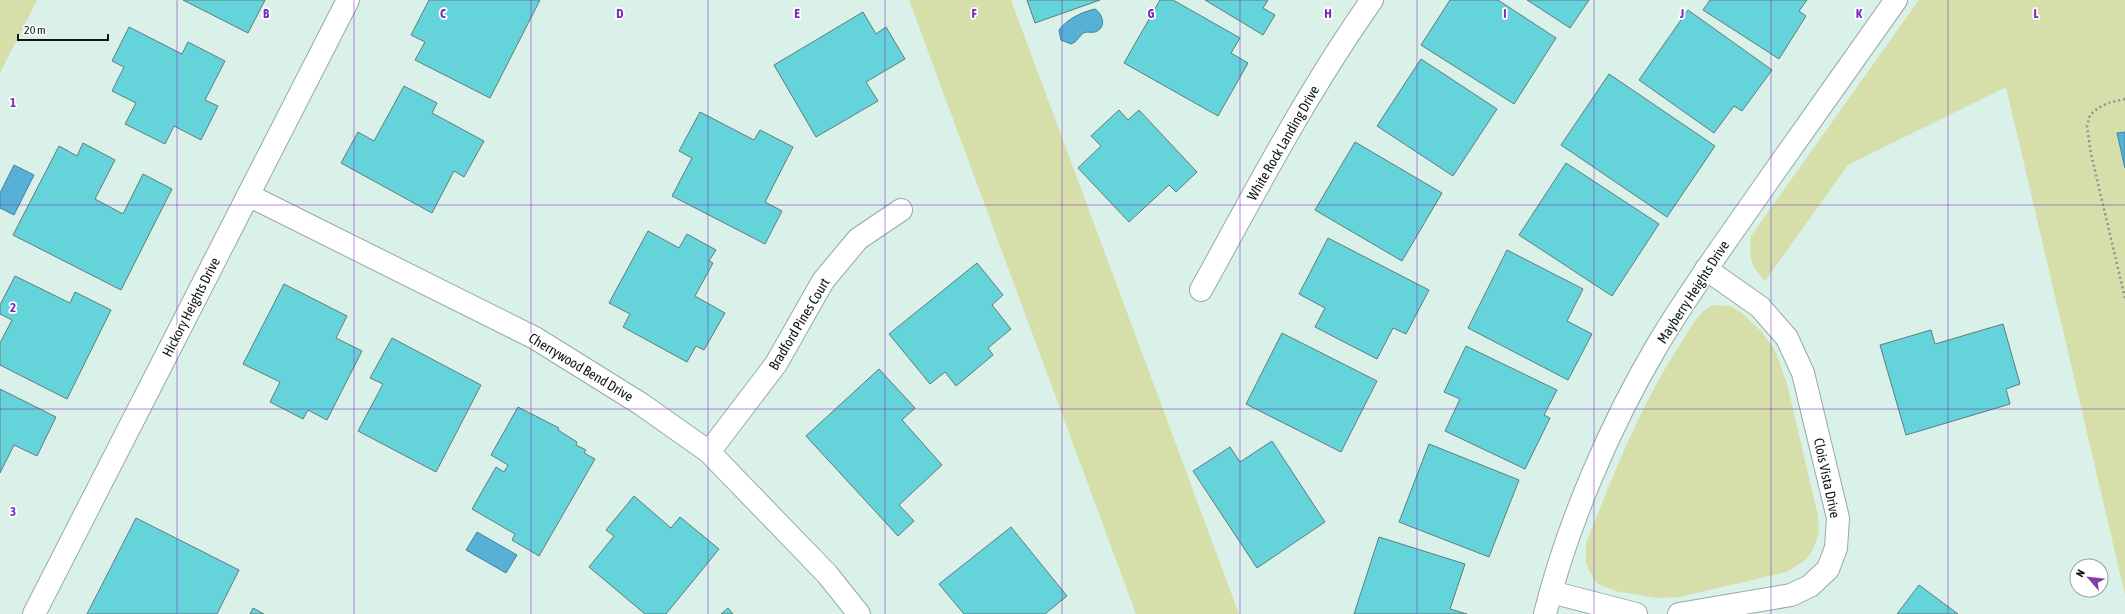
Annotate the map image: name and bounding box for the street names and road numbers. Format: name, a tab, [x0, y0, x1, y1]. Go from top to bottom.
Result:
street label: White Rock Landing Drive	[1244, 83, 1322, 203]
street label: Mayberry Heights Drive	[1654, 238, 1732, 346]
street label: Hickory Heights Drive	[159, 255, 223, 359]
street label: Bradford Pines Court	[765, 275, 833, 373]
street label: Cherrywood Bend Drive	[526, 330, 636, 404]
street label: Clois Vista Drive	[1811, 437, 1843, 519]

